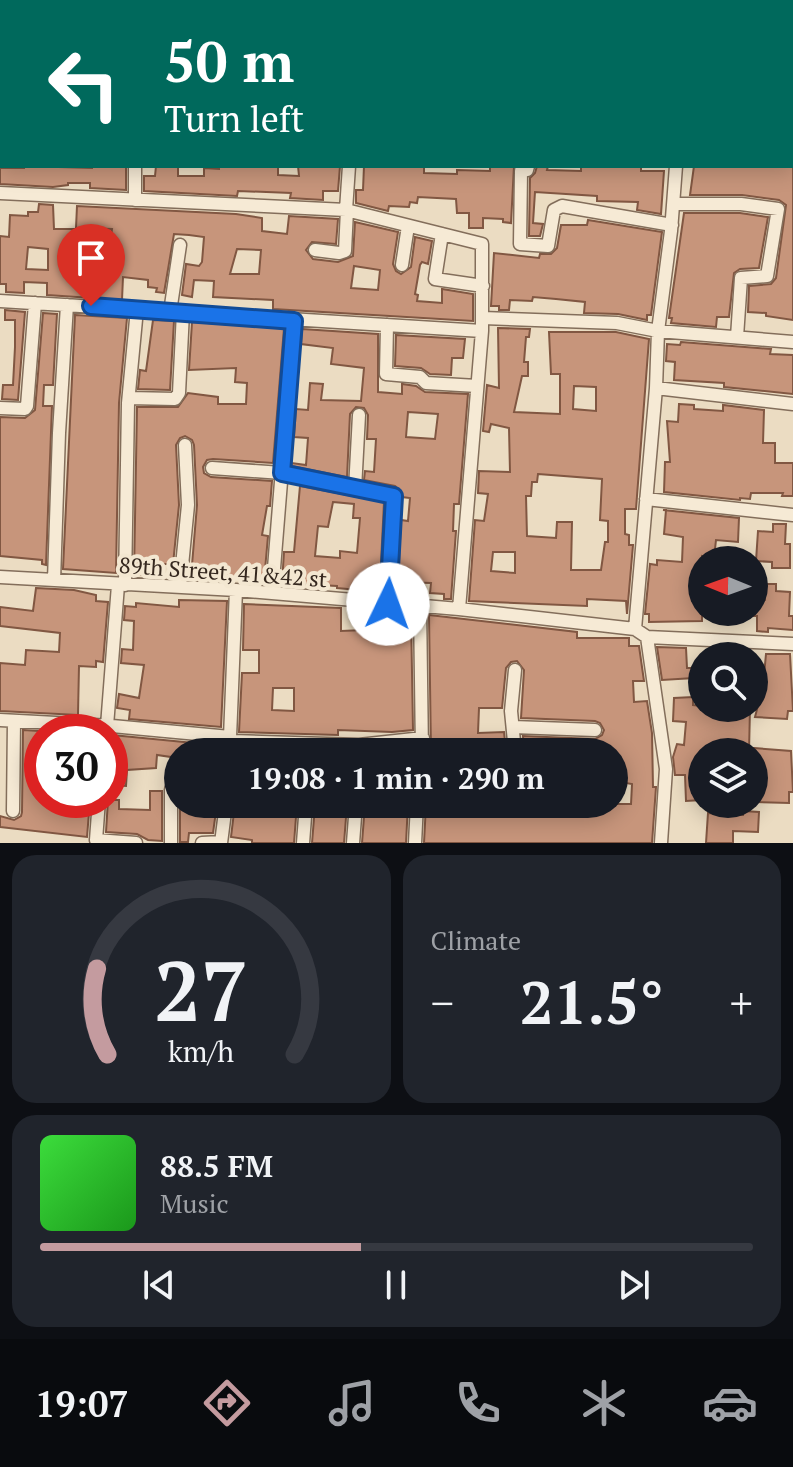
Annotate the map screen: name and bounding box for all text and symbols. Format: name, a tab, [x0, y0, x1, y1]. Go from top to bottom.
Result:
text: 50 m	[164, 24, 294, 98]
icon: left	[32, 32, 136, 136]
text: Turn left	[164, 95, 304, 142]
pin	[57, 224, 125, 306]
icon: arrive	[69, 236, 113, 280]
north arrow	[688, 546, 768, 626]
map controls	[688, 546, 768, 818]
street label: 89th Street, 41&42 st	[118, 550, 328, 593]
position arrow	[346, 562, 430, 646]
button: search	[688, 642, 768, 722]
speed limit sign: 30	[24, 714, 128, 818]
button: layers	[688, 738, 768, 818]
text: 19:08 · 1 min · 290 m	[248, 758, 544, 798]
text: Climate	[431, 923, 521, 957]
text: 27	[154, 935, 248, 1045]
text: 21.5°	[520, 962, 664, 1041]
text: −	[431, 973, 454, 1032]
text: +	[730, 973, 753, 1032]
text: km/h	[168, 1032, 234, 1070]
text: 88.5 FM	[160, 1146, 273, 1186]
text: Music	[160, 1186, 229, 1220]
icon: previous	[137, 1263, 181, 1307]
icon: pause	[374, 1263, 418, 1307]
icon: next	[612, 1263, 656, 1307]
icon: directions	[199, 1375, 255, 1431]
icon: music	[324, 1375, 380, 1431]
icon: phone	[450, 1375, 506, 1431]
icon: climate	[576, 1375, 632, 1431]
icon: car	[702, 1375, 758, 1431]
text: 19:07	[35, 1380, 129, 1427]

